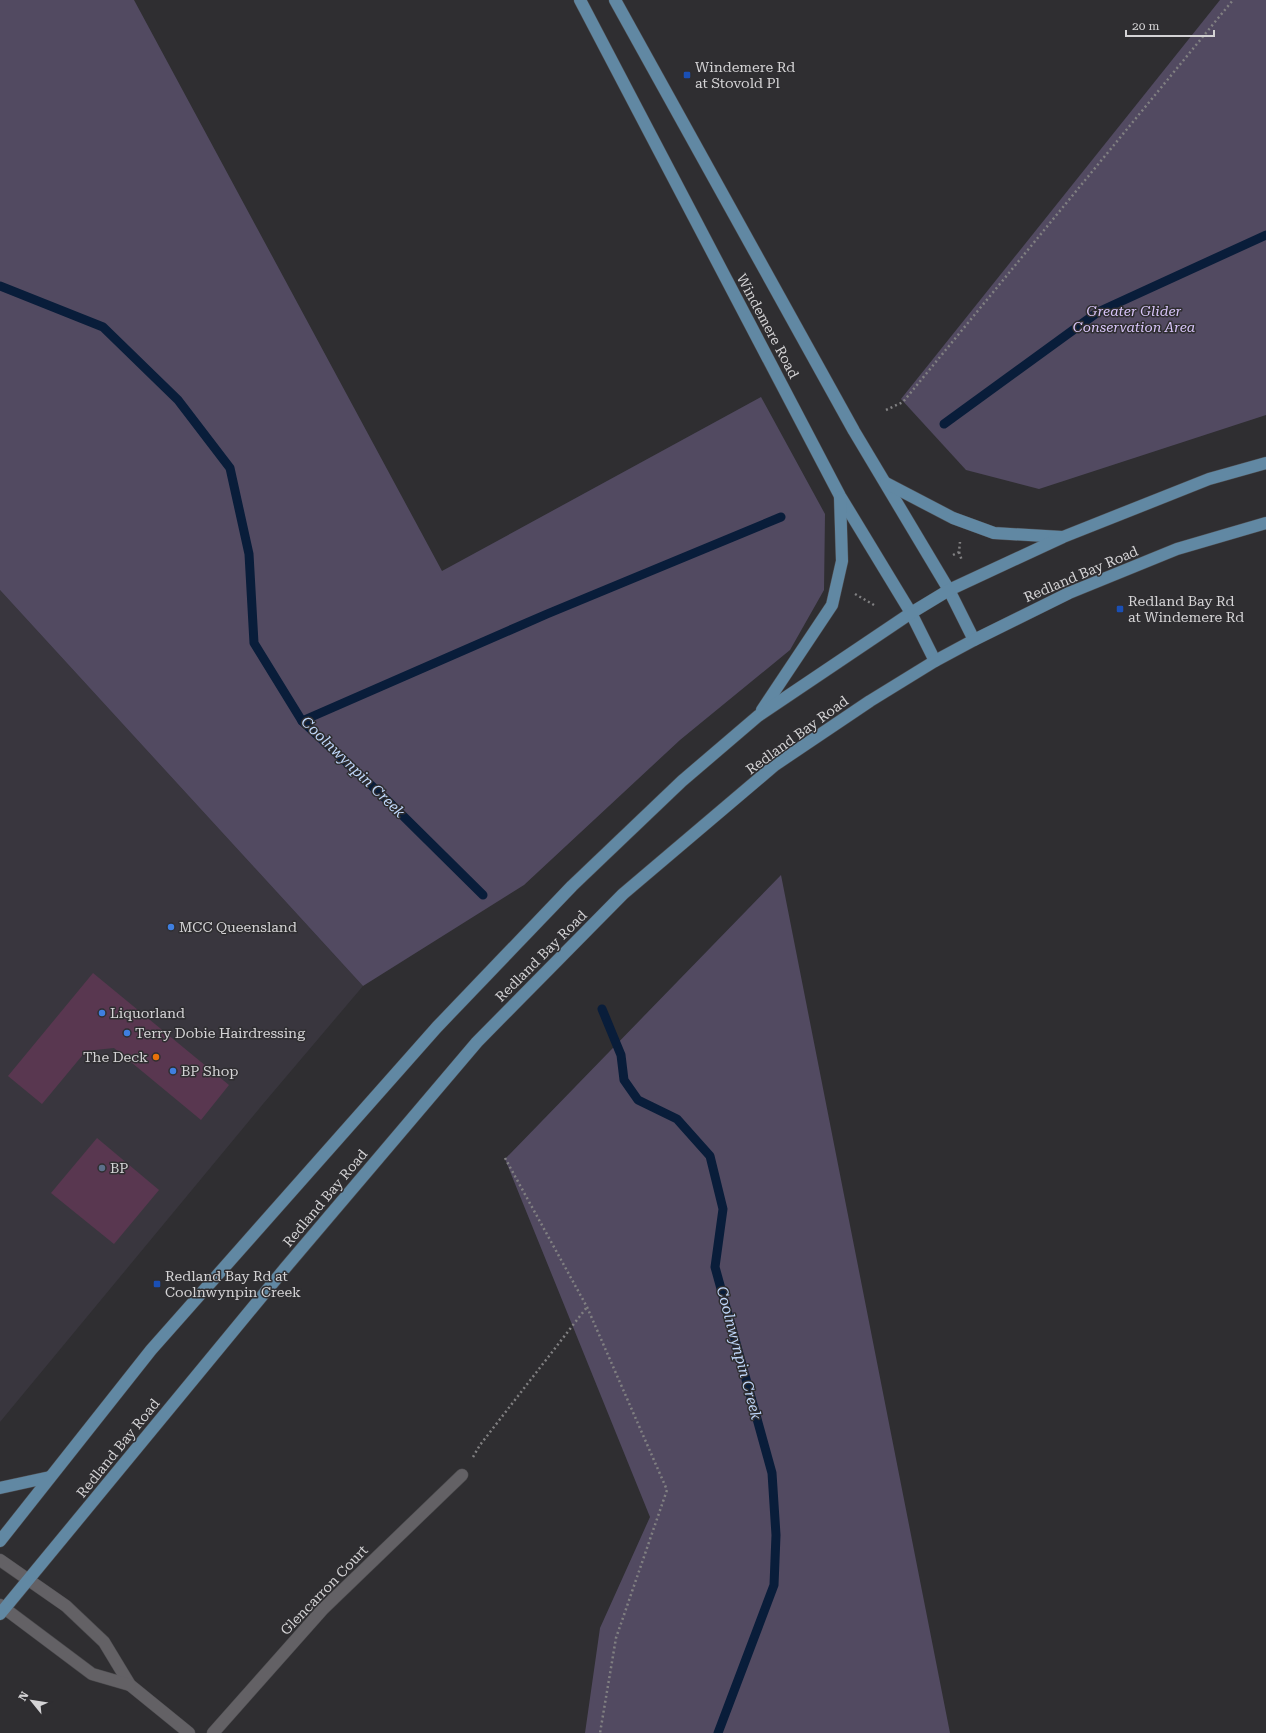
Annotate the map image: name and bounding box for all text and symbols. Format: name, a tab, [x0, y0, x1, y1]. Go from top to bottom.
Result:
scale bar	[1126, 12, 1214, 38]
text: 20 m	[1132, 19, 1159, 33]
place label: Windemere Rd at Stovold Pl	[695, 59, 795, 91]
marker: Windemere Rd at Stovold Pl	[682, 70, 692, 80]
street label: Windemere Road	[734, 271, 802, 381]
park label: Greater Glider Conservation Area	[1073, 303, 1195, 335]
street label: Redland Bay Road	[1022, 543, 1141, 605]
place label: Redland Bay Rd at Windemere Rd	[1128, 593, 1244, 625]
marker: Redland Bay Rd at Windemere Rd	[1115, 604, 1125, 614]
street label: Redland Bay Road	[743, 693, 851, 777]
water label: Coolnwynpin Creek	[297, 713, 409, 822]
street label: Redland Bay Road	[492, 907, 590, 1005]
place label: MCC Queensland	[179, 919, 297, 935]
marker: MCC Queensland	[166, 922, 176, 932]
place label: Liquorland	[110, 1005, 185, 1021]
marker: Liquorland	[97, 1008, 107, 1018]
place label: Terry Dobie Hairdressing	[135, 1025, 305, 1041]
marker: Terry Dobie Hairdressing	[122, 1028, 132, 1038]
place label: The Deck	[83, 1049, 148, 1065]
marker: The Deck	[151, 1052, 161, 1062]
place label: BP Shop	[181, 1063, 238, 1079]
marker: BP Shop	[168, 1066, 178, 1076]
street label: Redland Bay Road	[280, 1146, 370, 1250]
place label: BP	[110, 1160, 128, 1176]
marker: BP	[97, 1163, 107, 1173]
place label: Redland Bay Rd at Coolnwynpin Creek	[165, 1268, 301, 1300]
marker: Redland Bay Rd at Coolnwynpin Creek	[152, 1279, 162, 1289]
water label: Coolnwynpin Creek	[713, 1284, 766, 1423]
street label: Redland Bay Road	[73, 1395, 163, 1501]
street label: Glencarron Court	[277, 1542, 371, 1638]
north arrow	[12, 1681, 52, 1721]
text: N	[16, 1689, 32, 1703]

